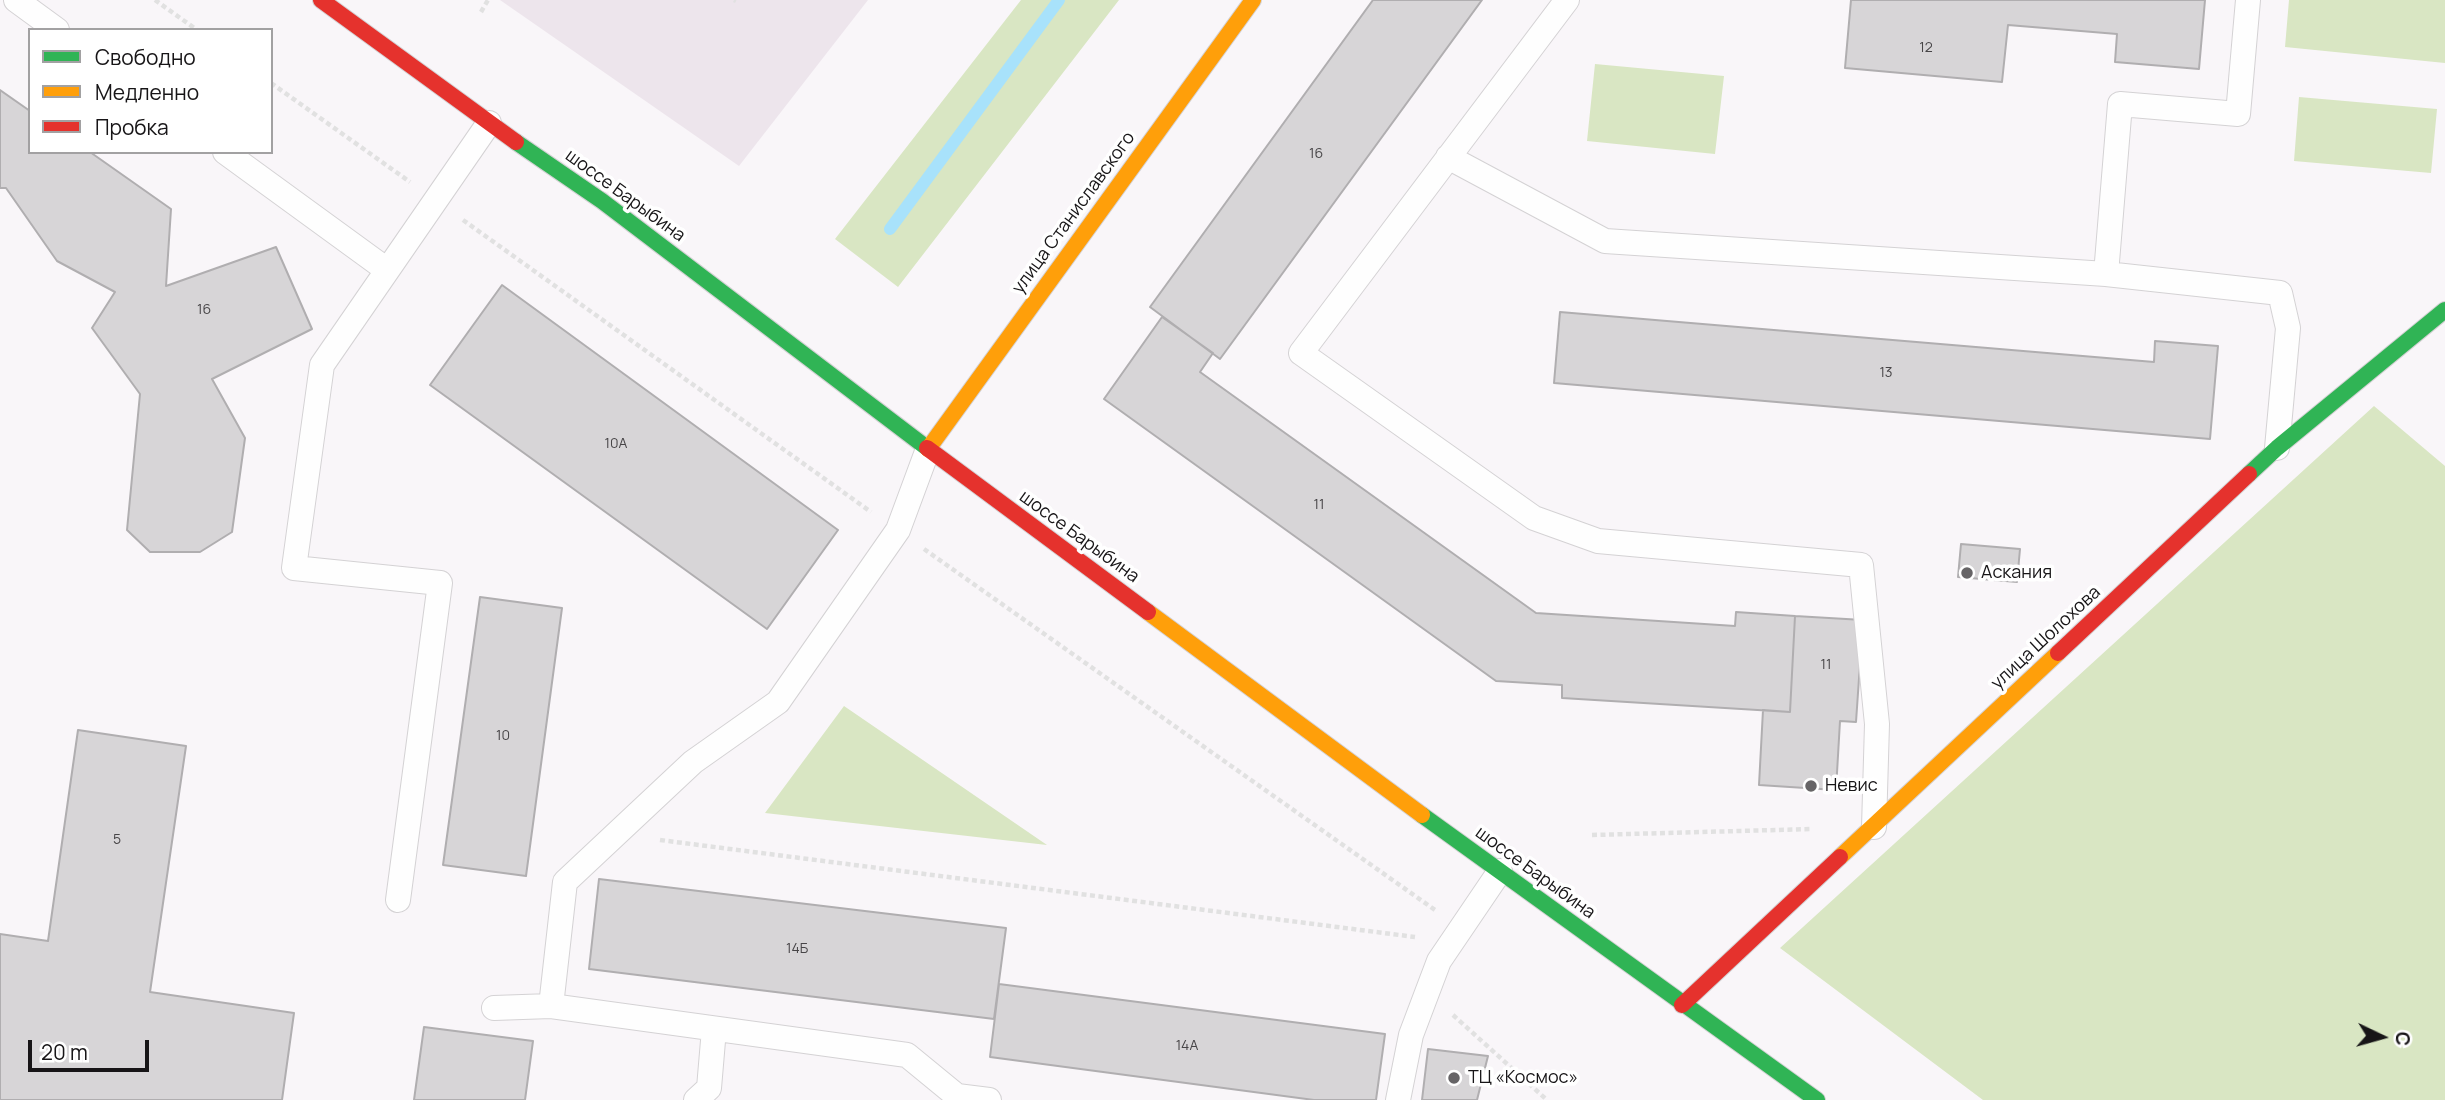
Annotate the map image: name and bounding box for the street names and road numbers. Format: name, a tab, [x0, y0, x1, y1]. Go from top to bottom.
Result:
street label: улица Станиславского	[1008, 128, 1140, 298]
street label: шоссе Барыбина	[561, 145, 689, 247]
street label: шоссе Барыбина	[1015, 486, 1143, 588]
street label: улица Шолохова	[1987, 582, 2105, 694]
street label: шоссе Барыбина	[1471, 822, 1599, 924]

